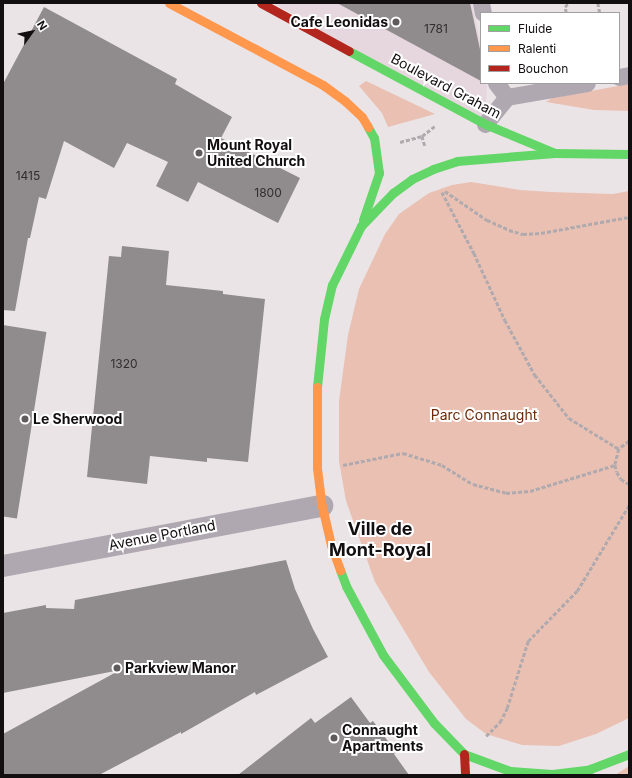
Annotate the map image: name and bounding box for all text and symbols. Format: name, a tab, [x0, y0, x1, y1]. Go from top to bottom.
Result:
north arrow	[12, 12, 52, 52]
legend	[480, 12, 620, 84]
place label: Cafe Leonidas	[290, 14, 388, 30]
marker: Cafe Leonidas	[391, 17, 401, 27]
text: N	[34, 18, 50, 33]
text: Fluide	[518, 21, 552, 36]
house number: 1781	[424, 22, 448, 36]
text: Ralenti	[518, 41, 556, 56]
street label: Boulevard Graham	[388, 50, 504, 122]
text: Bouchon	[518, 61, 568, 76]
place label: Mount Royal United Church	[207, 137, 305, 170]
marker: Mount Royal United Church	[194, 148, 204, 158]
house number: 1415	[16, 169, 40, 183]
house number: 1800	[254, 186, 282, 200]
house number: 1320	[110, 357, 138, 371]
park label: Parc Connaught	[431, 407, 537, 423]
place label: Le Sherwood	[33, 411, 122, 427]
marker: Le Sherwood	[20, 414, 30, 424]
street label: Avenue Portland	[107, 516, 217, 554]
district label: Ville de Mont-Royal	[329, 519, 431, 562]
place label: Parkview Manor	[125, 660, 236, 676]
marker: Parkview Manor	[112, 663, 122, 673]
place label: Connaught Apartments	[342, 722, 423, 754]
marker: Connaught Apartments	[329, 733, 339, 743]

